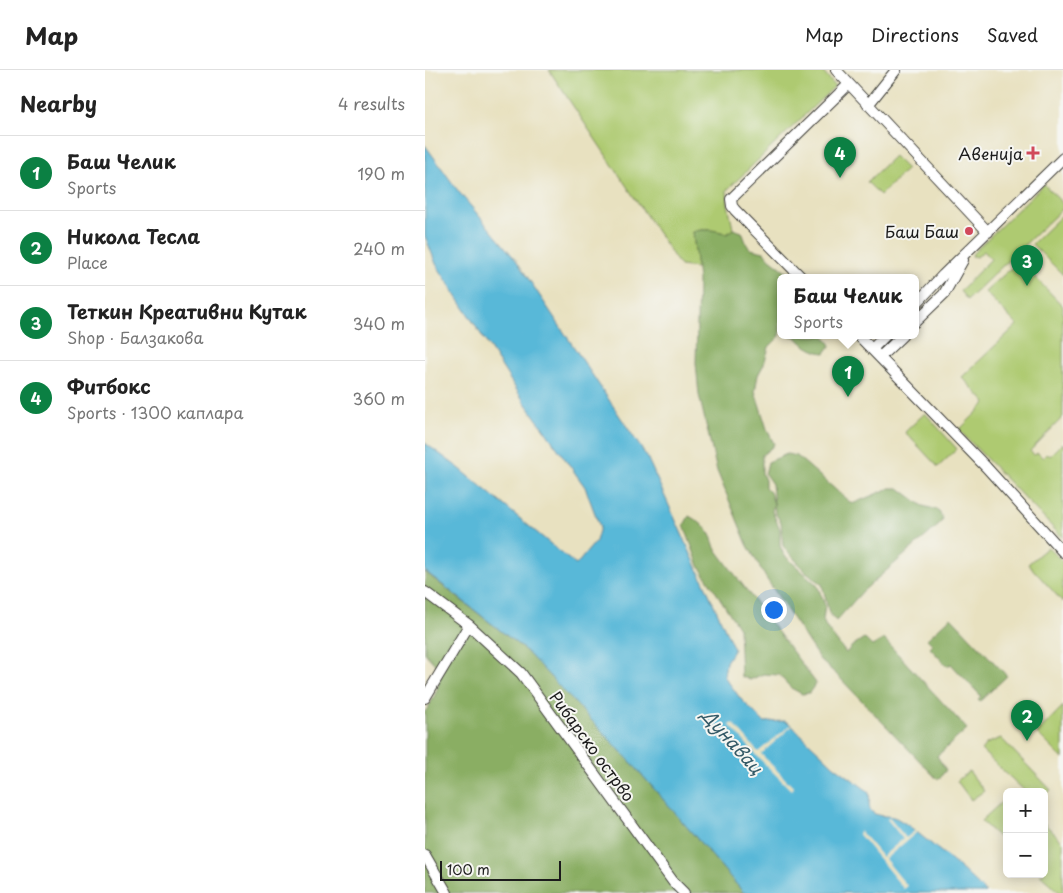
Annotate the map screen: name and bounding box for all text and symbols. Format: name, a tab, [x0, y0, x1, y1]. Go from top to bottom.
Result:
text: Map	[25, 17, 78, 53]
text: Map	[805, 21, 843, 48]
text: Directions	[871, 21, 959, 48]
text: Saved	[987, 21, 1038, 48]
text: Nearby	[20, 87, 97, 119]
text: 4 results	[338, 91, 405, 115]
pin: 4	[824, 137, 856, 178]
place label: Авенија	[958, 141, 1023, 165]
text: Баш Челик	[67, 147, 176, 175]
marker: Авенија	[1027, 147, 1039, 159]
text: 1	[32, 161, 40, 185]
text: 190 m	[357, 161, 405, 185]
text: Sports	[67, 175, 116, 199]
place label: Баш Баш	[885, 219, 959, 243]
text: Никола Тесла	[67, 222, 200, 250]
marker: Баш Баш	[963, 225, 975, 237]
text: 2	[30, 236, 42, 260]
text: 240 m	[353, 236, 405, 260]
pin: 3	[1011, 245, 1043, 286]
text: Place	[67, 250, 108, 274]
popup	[777, 274, 919, 339]
text: Баш Челик	[794, 281, 902, 309]
text: Теткин Креативни Кутак	[67, 297, 307, 325]
text: Sports	[794, 309, 843, 333]
text: 3	[31, 311, 41, 335]
text: 340 m	[353, 311, 405, 335]
text: Shop · Балзакова	[67, 325, 204, 349]
pin: 1	[832, 356, 864, 397]
text: Фитбокс	[67, 372, 151, 400]
text: 4	[31, 386, 41, 410]
text: 360 m	[353, 386, 405, 410]
text: Sports · 1300 каплара	[67, 400, 244, 424]
your location	[761, 597, 787, 623]
street label: Рибарско острво	[545, 686, 641, 806]
pin: 2	[1011, 700, 1043, 741]
water label: Дунавац	[695, 701, 770, 780]
map controls	[1003, 788, 1048, 878]
button: +	[1003, 788, 1048, 833]
button: −	[1003, 833, 1048, 878]
scale bar	[440, 858, 561, 881]
text: 100 m	[447, 859, 490, 880]

